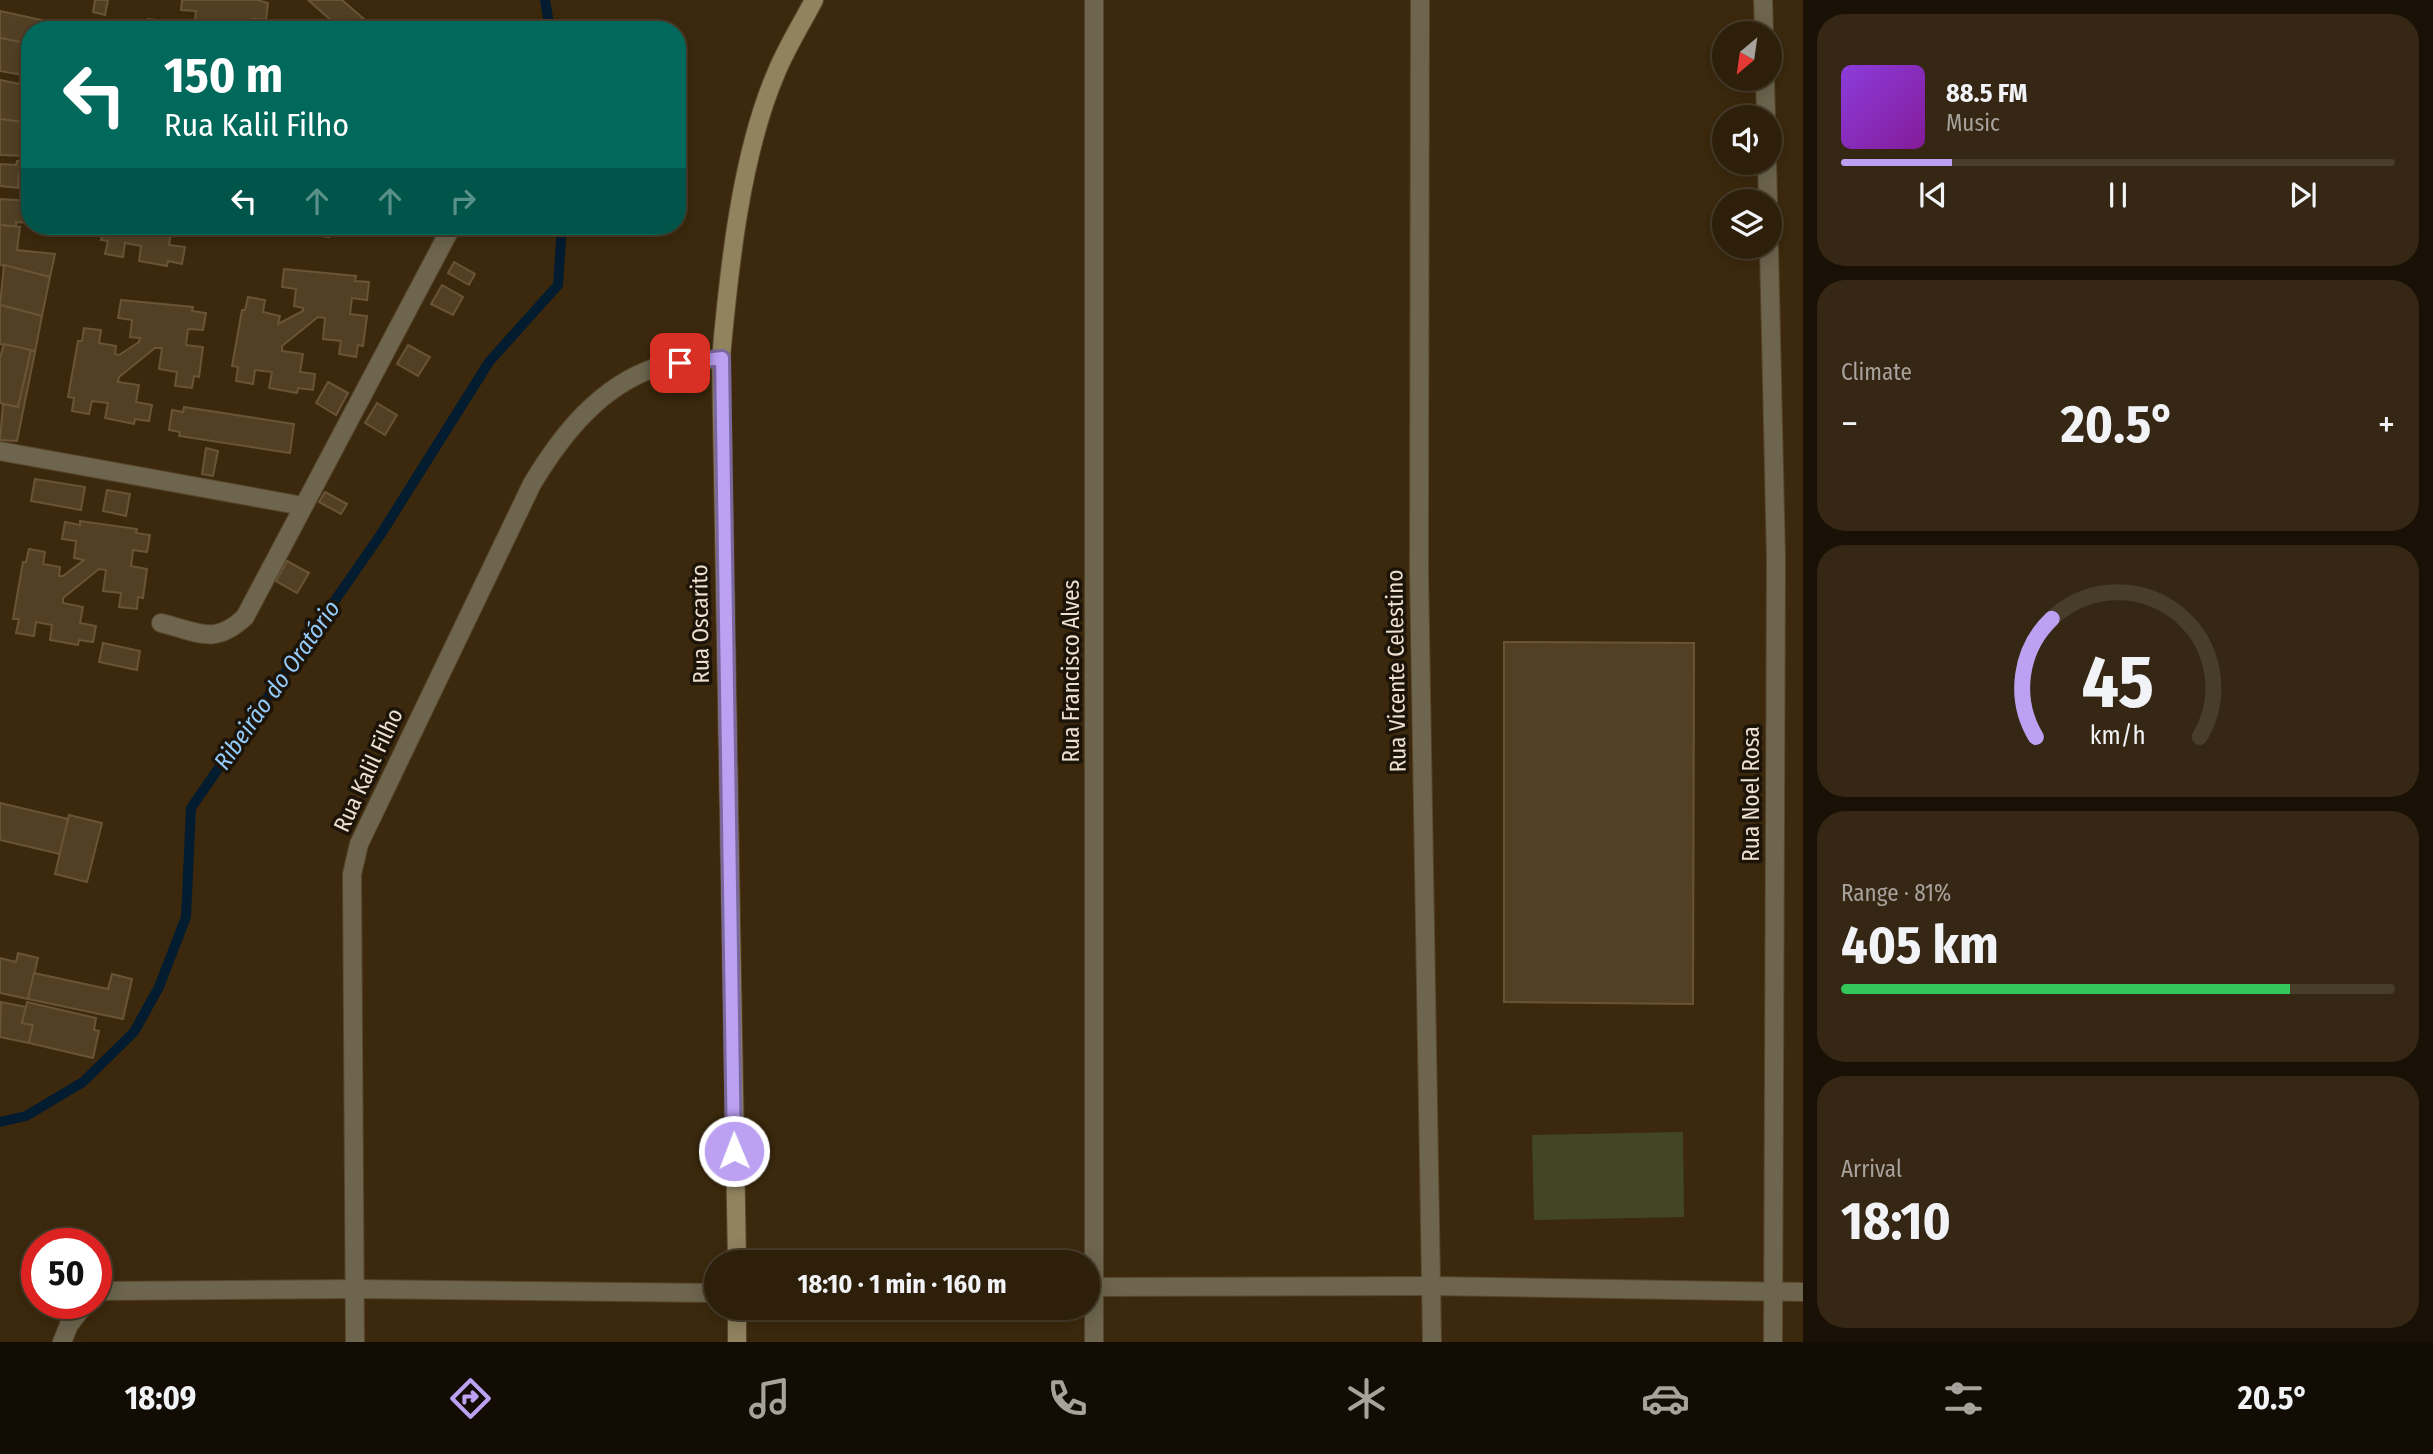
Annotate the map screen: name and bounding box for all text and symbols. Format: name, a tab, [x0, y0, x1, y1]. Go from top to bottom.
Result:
north arrow	[1712, 21, 1782, 91]
map controls	[1712, 21, 1782, 259]
text: 150 m	[164, 46, 283, 105]
icon: left	[49, 49, 140, 140]
text: 88.5 FM	[1946, 78, 2027, 109]
button: sound	[1712, 105, 1782, 175]
text: Rua Kalil Filho	[164, 106, 349, 144]
text: Music	[1946, 109, 2000, 137]
icon: previous	[1914, 176, 1952, 214]
icon: pause	[2099, 176, 2137, 214]
icon: next	[2284, 176, 2322, 214]
icon: left	[225, 182, 263, 220]
icon: ahead	[298, 182, 336, 220]
icon: ahead	[371, 182, 409, 220]
icon: right	[444, 182, 482, 220]
button: layers	[1712, 189, 1782, 259]
pin	[650, 333, 710, 393]
icon: arrive	[661, 344, 699, 382]
text: Climate	[1841, 358, 1912, 386]
text: 20.5°	[2061, 393, 2175, 456]
text: −	[1841, 401, 1858, 447]
text: +	[2378, 401, 2395, 447]
street label: Rua Oscarito	[685, 564, 715, 684]
street label: Rua Vicente Celestino	[1380, 569, 1412, 773]
street label: Rua Francisco Alves	[1057, 579, 1085, 762]
water label: Ribeirão do Oratório	[208, 595, 346, 775]
text: 45	[2082, 639, 2154, 726]
street label: Rua Kalil Filho	[327, 704, 409, 836]
text: km/h	[2090, 721, 2146, 751]
street label: Rua Noel Rosa	[1737, 726, 1765, 862]
text: Range · 81%	[1841, 879, 1951, 907]
text: 405 km	[1841, 914, 1999, 977]
position arrow	[697, 1114, 771, 1188]
text: Arrival	[1841, 1155, 1902, 1183]
text: 18:10	[1841, 1190, 1951, 1253]
speed limit sign: 50	[21, 1228, 112, 1319]
text: 18:10 · 1 min · 160 m	[797, 1269, 1007, 1300]
icon: directions	[446, 1374, 495, 1423]
icon: music	[745, 1374, 794, 1423]
icon: phone	[1043, 1374, 1092, 1423]
icon: climate	[1342, 1374, 1391, 1423]
icon: car	[1641, 1374, 1690, 1423]
icon: filters	[1939, 1374, 1988, 1423]
text: 18:09	[125, 1379, 196, 1417]
text: 20.5°	[2238, 1379, 2308, 1417]

